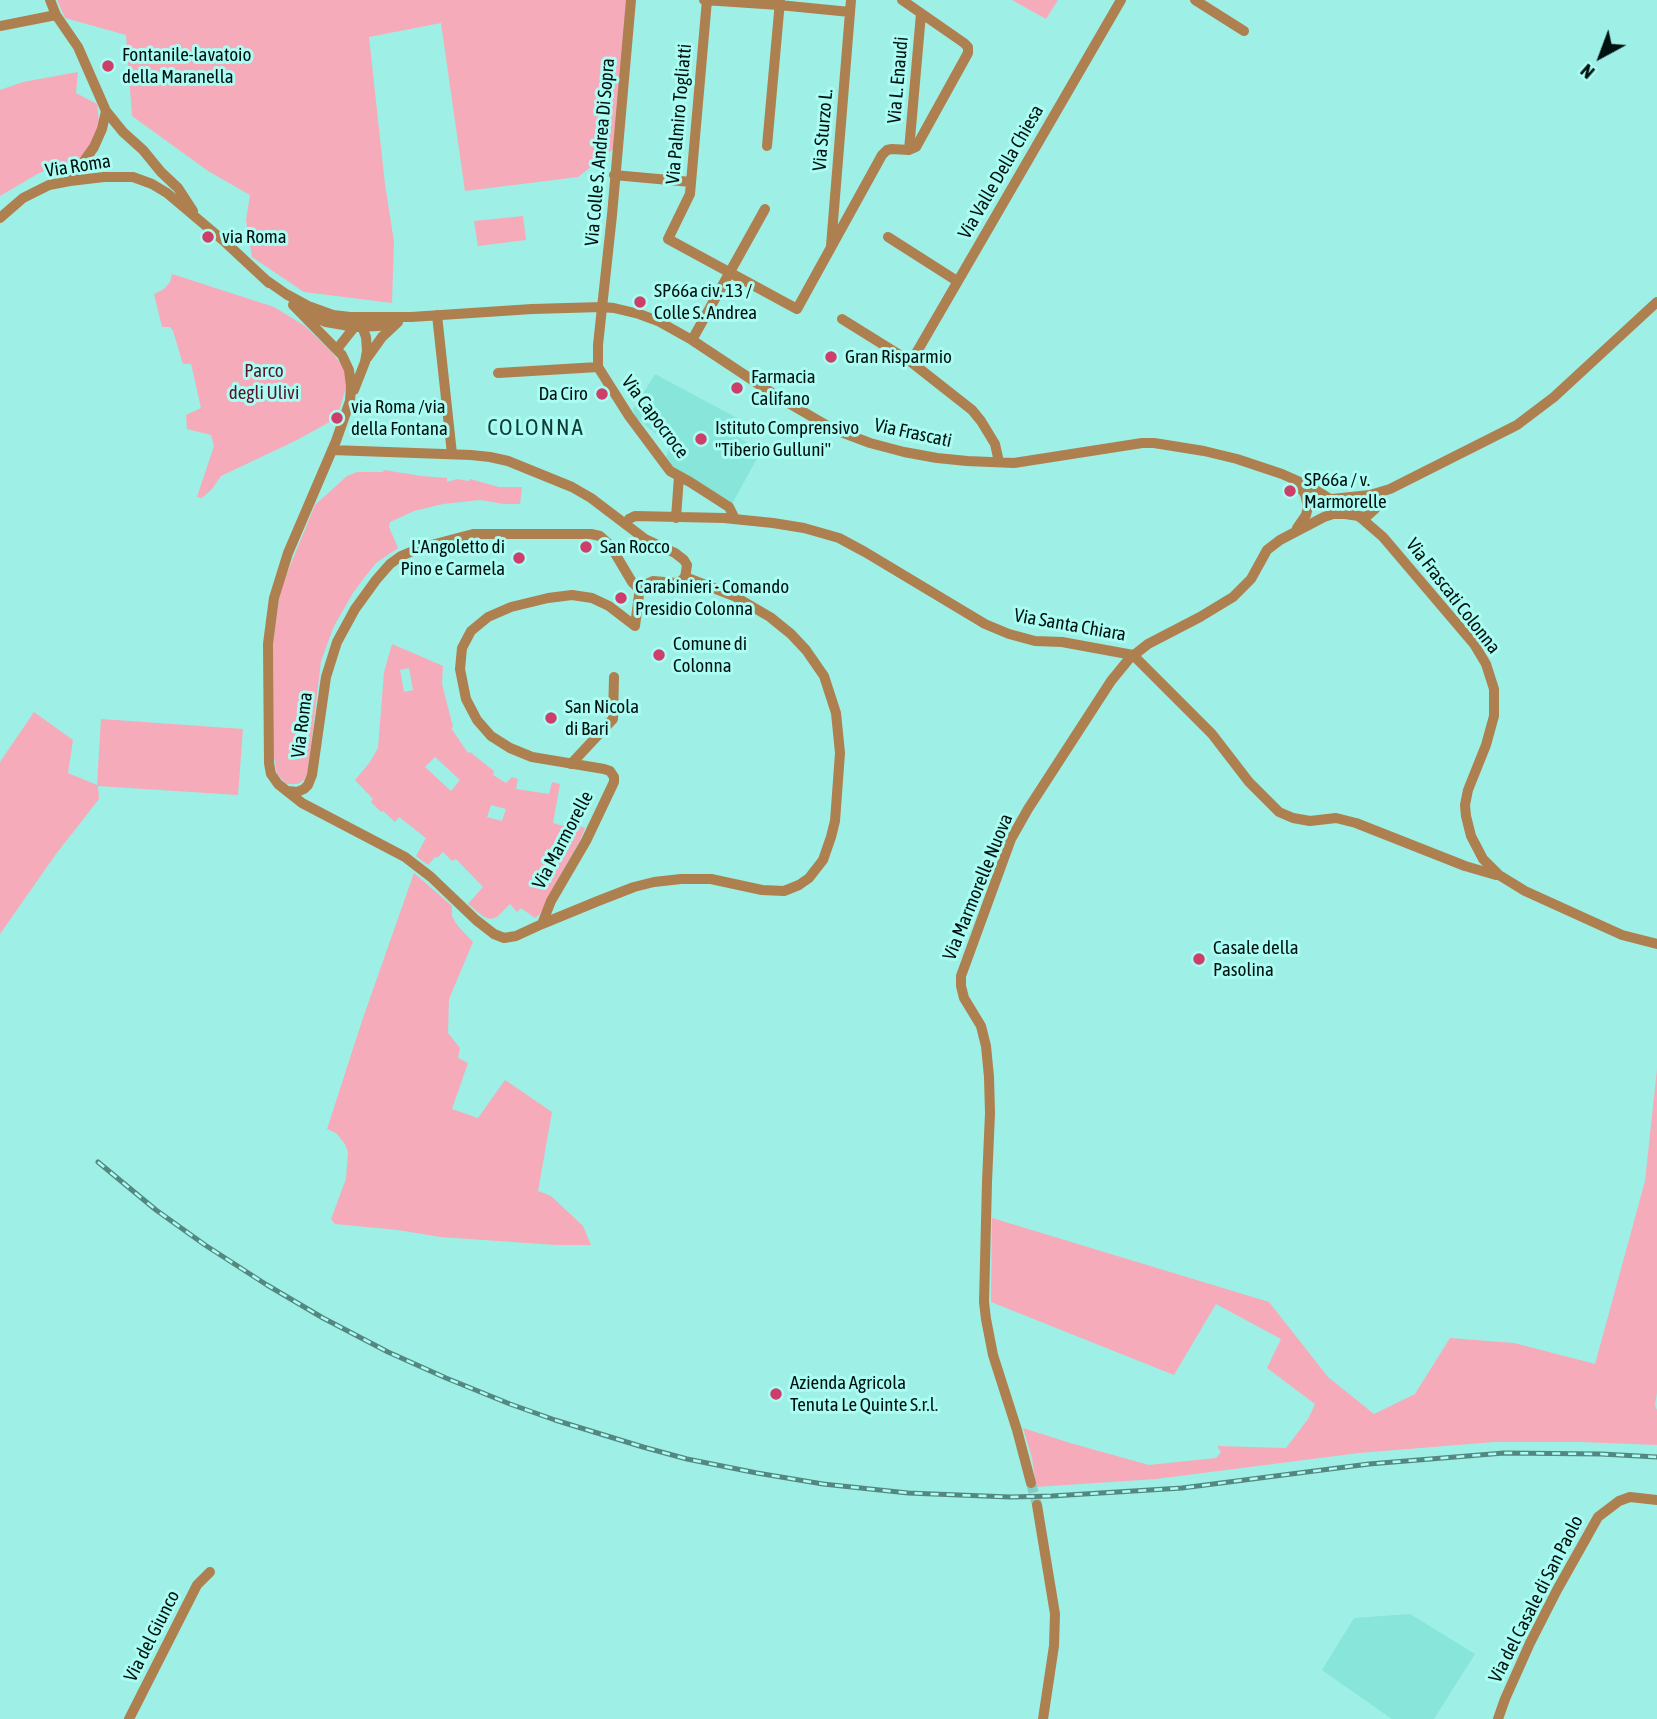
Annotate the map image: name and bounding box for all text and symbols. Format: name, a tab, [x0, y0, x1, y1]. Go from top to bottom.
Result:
north arrow	[1566, 21, 1636, 91]
street label: Via L. Enaudi	[883, 36, 913, 124]
street label: Via Palmiro Togliatti	[662, 43, 696, 185]
place label: Fontanile-lavatoio della Maranella	[122, 44, 251, 88]
street label: Via Colle S. Andrea Di Sopra	[580, 57, 620, 247]
marker: Fontanile-lavatoio della Maranella	[100, 58, 116, 74]
text: N	[1576, 60, 1599, 84]
street label: Via Sturzo L.	[808, 88, 838, 172]
street label: Via Valle Della Chiesa	[953, 101, 1049, 243]
street label: Via Roma	[44, 150, 112, 182]
place label: via Roma	[222, 226, 287, 248]
marker: via Roma	[200, 229, 216, 245]
place label: SP66a civ. 13 / Colle S. Andrea	[654, 280, 757, 324]
marker: SP66a civ. 13 / Colle S. Andrea	[632, 294, 648, 310]
place label: Gran Risparmio	[845, 346, 952, 368]
marker: Gran Risparmio	[823, 349, 839, 365]
park label: Parco degli Ulivi	[229, 360, 299, 404]
place label: Farmacia Califano	[751, 366, 815, 410]
street label: Via Capocroce	[617, 371, 693, 463]
marker: Farmacia Califano	[729, 380, 745, 396]
place label: Da Ciro	[538, 383, 588, 405]
marker: Da Ciro	[594, 386, 610, 402]
place label: via Roma /via della Fontana	[351, 396, 448, 440]
marker: via Roma /via della Fontana	[329, 410, 345, 426]
district label: COLONNA	[488, 414, 584, 442]
street label: Via Frascati	[872, 414, 954, 452]
place label: Istituto Comprensivo "Tiberio Gulluni"	[715, 417, 859, 461]
marker: Istituto Comprensivo "Tiberio Gulluni"	[693, 431, 709, 447]
place label: SP66a / v. Marmorelle	[1304, 469, 1387, 513]
marker: SP66a / v. Marmorelle	[1282, 483, 1298, 499]
street label: Via Frascati Colonna	[1401, 534, 1505, 658]
place label: L'Angoletto di Pino e Carmela	[401, 536, 505, 580]
place label: San Rocco	[600, 536, 670, 558]
marker: San Rocco	[578, 539, 594, 555]
marker: L'Angoletto di Pino e Carmela	[511, 550, 527, 566]
place label: Carabinieri - Comando Presidio Colonna	[635, 576, 789, 620]
marker: Carabinieri - Comando Presidio Colonna	[613, 590, 629, 606]
street label: Via Santa Chiara	[1012, 604, 1128, 646]
place label: Comune di Colonna	[673, 633, 747, 677]
marker: Comune di Colonna	[651, 647, 667, 663]
street label: Via Roma	[287, 691, 317, 759]
place label: San Nicola di Bari	[565, 696, 639, 740]
marker: San Nicola di Bari	[543, 710, 559, 726]
street label: Via Marmorelle	[528, 787, 598, 893]
street label: Via Marmorelle Nuova	[938, 810, 1018, 964]
place label: Casale della Pasolina	[1213, 937, 1299, 981]
marker: Casale della Pasolina	[1191, 951, 1207, 967]
place label: Azienda Agricola Tenuta Le Quinte S.r.l.	[790, 1372, 938, 1416]
marker: Azienda Agricola Tenuta Le Quinte S.r.l.	[768, 1386, 784, 1402]
street label: Via del Casale di San Paolo	[1484, 1512, 1588, 1686]
street label: Via del Giunco	[119, 1587, 185, 1685]

